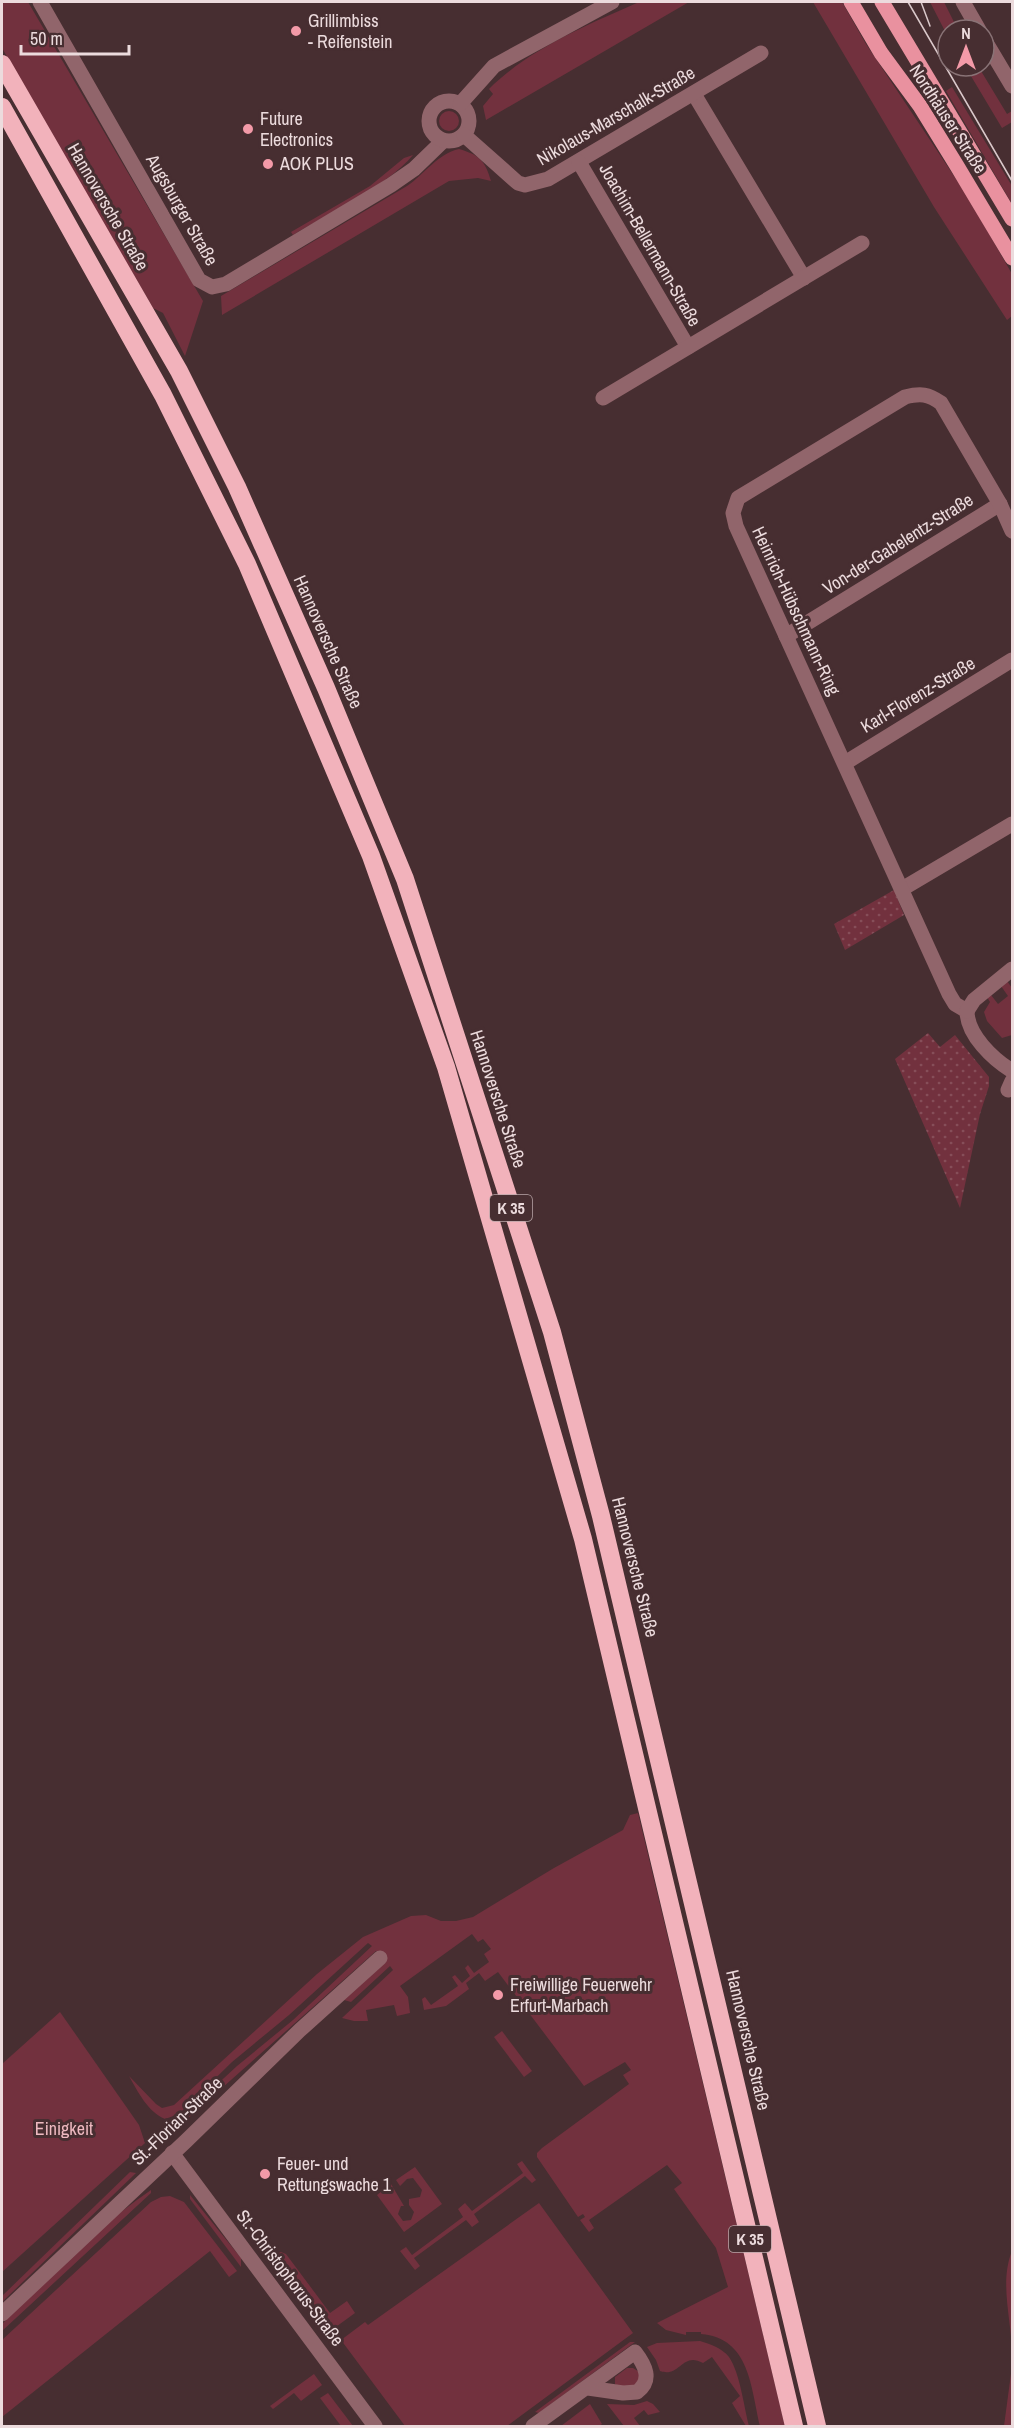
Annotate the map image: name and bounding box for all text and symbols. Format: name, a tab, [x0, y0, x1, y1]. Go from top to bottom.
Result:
place label: Grillimbiss - Reifenstein	[308, 8, 393, 54]
scale bar	[21, 18, 129, 56]
north arrow	[936, 18, 996, 78]
text: N	[961, 22, 971, 44]
marker: Grillimbiss - Reifenstein	[289, 24, 303, 38]
text: 50 m	[30, 26, 63, 51]
street label: Nordhäuser Straße	[904, 59, 993, 178]
street label: Nikolaus-Marschalk-Straße	[532, 60, 699, 171]
place label: Future Electronics	[260, 106, 333, 152]
marker: Future Electronics	[241, 122, 255, 136]
street label: Hannoversche Straße	[62, 138, 155, 275]
street label: Augsburger Straße	[140, 149, 224, 270]
place label: AOK PLUS	[279, 151, 354, 176]
marker: AOK PLUS	[261, 157, 275, 171]
street label: Joachim-Bellermann-Straße	[593, 159, 707, 331]
street label: Von-der-Gabelentz-Straße	[818, 487, 978, 600]
street label: Heinrich-Hübschmann-Ring	[746, 522, 847, 700]
street label: Hannoversche Straße	[288, 571, 369, 712]
street label: Karl-Florenz-Straße	[856, 650, 980, 739]
street label: Hannoversche Straße	[464, 1027, 533, 1171]
road number: K 35	[490, 1195, 532, 1221]
street label: Hannoversche Straße	[606, 1494, 665, 1640]
street label: Hannoversche Straße	[720, 1967, 777, 2113]
place label: Freiwillige Feuerwehr Erfurt-Marbach	[510, 1972, 652, 2018]
marker: Freiwillige Feuerwehr Erfurt-Marbach	[491, 1988, 505, 2002]
street label: St.-Florian-Straße	[125, 2071, 228, 2171]
park label: Einigkeit	[35, 2116, 93, 2141]
place label: Feuer- und Rettungswache 1	[277, 2151, 392, 2197]
marker: Feuer- und Rettungswache 1	[258, 2167, 272, 2181]
street label: St.-Christophorus-Straße	[231, 2204, 350, 2351]
road number: K 35	[729, 2226, 771, 2252]

